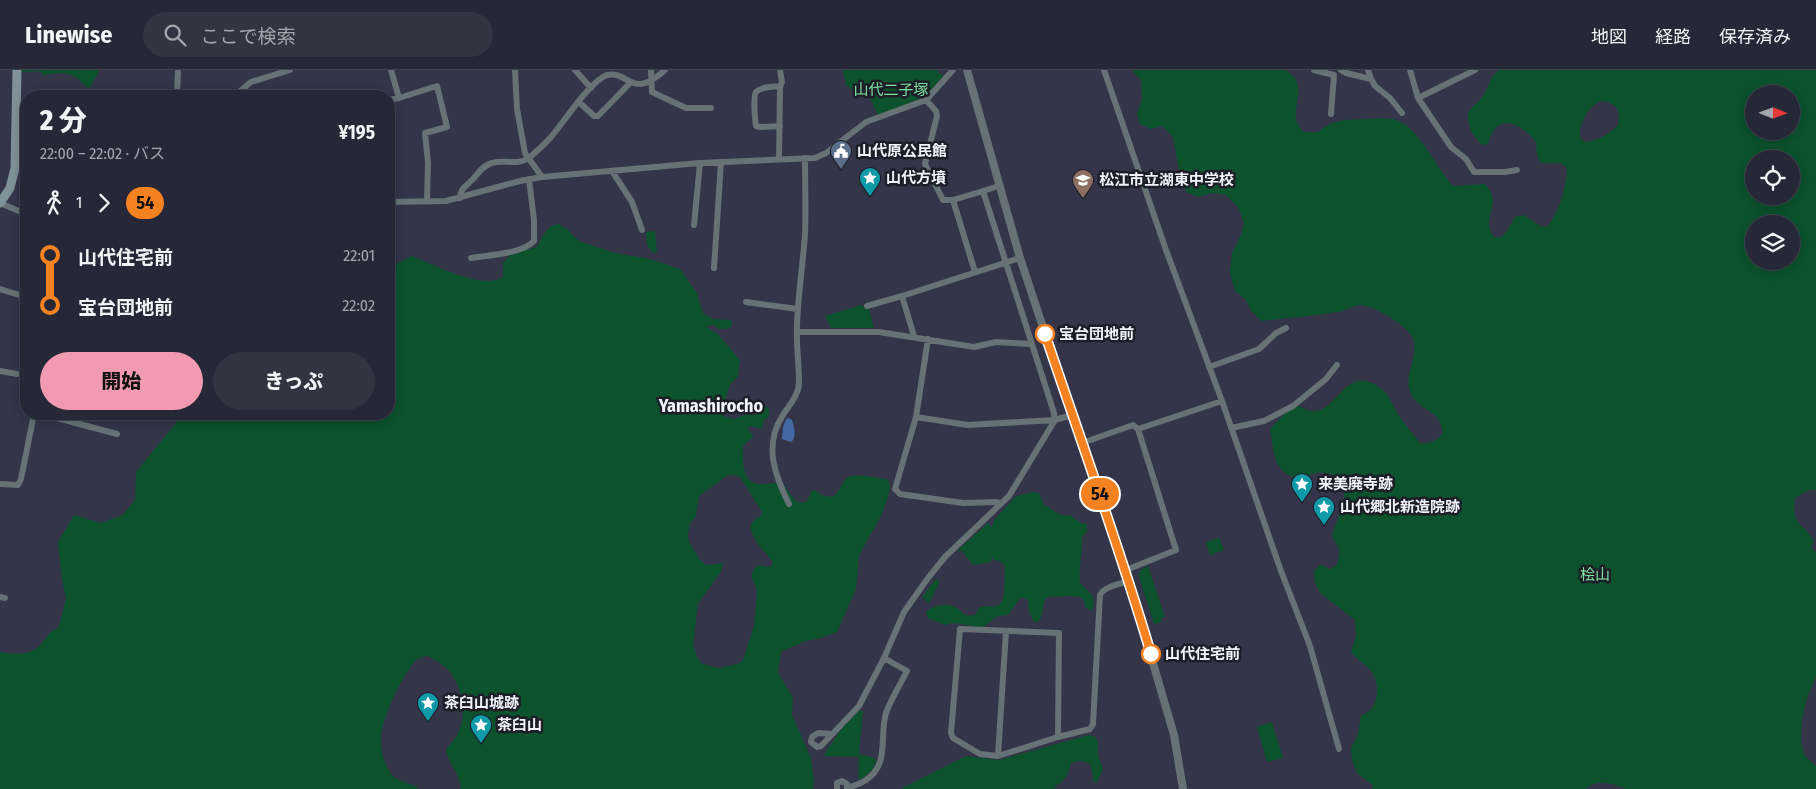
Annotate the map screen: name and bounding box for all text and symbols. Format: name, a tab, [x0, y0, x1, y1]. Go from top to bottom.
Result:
search box	[143, 12, 493, 57]
text: Linewise	[25, 21, 113, 49]
icon: search	[161, 21, 189, 49]
text: ここで検索	[201, 25, 296, 48]
text: 地図	[1591, 26, 1627, 48]
text: 経路	[1655, 26, 1691, 48]
text: 保存済み	[1719, 26, 1791, 48]
park label: 山代二子塚	[853, 81, 929, 99]
north arrow	[1745, 85, 1800, 140]
map controls	[1745, 85, 1800, 270]
text: 2 分	[40, 104, 87, 137]
text: ¥195	[339, 121, 375, 144]
public building icon: 山代原公民館	[829, 139, 853, 170]
place label: 山代原公民館	[857, 142, 947, 160]
text: 22:00 – 22:02 · バス	[40, 144, 165, 163]
button: locate	[1745, 150, 1800, 205]
place icon: 山代方墳	[858, 166, 882, 197]
school or university icon: 松江市立湖東中学校	[1071, 168, 1095, 199]
place label: 山代方墳	[886, 169, 946, 187]
place label: 松江市立湖東中学校	[1099, 171, 1234, 189]
icon: walk	[40, 189, 68, 217]
icon: forward	[90, 189, 118, 217]
text: 54	[136, 192, 154, 214]
text: 1	[76, 193, 82, 212]
button: layers	[1745, 215, 1800, 270]
text: 山代住宅前	[78, 246, 173, 269]
text: 22:01	[343, 246, 375, 265]
text: 宝台団地前	[78, 296, 173, 319]
text: 22:02	[342, 296, 375, 315]
marker: 宝台団地前	[1035, 324, 1055, 344]
place label: 宝台団地前	[1059, 325, 1134, 343]
button: 開始	[40, 352, 203, 410]
button: きっぷ	[213, 352, 375, 410]
district label: Yamashirocho	[658, 395, 764, 417]
place icon: 来美廃寺跡	[1290, 472, 1314, 503]
place label: 来美廃寺跡	[1318, 475, 1393, 493]
line badge: 54	[1078, 478, 1122, 510]
text: 54	[1091, 483, 1109, 505]
place icon: 山代郷北新造院跡	[1312, 495, 1336, 526]
place label: 山代郷北新造院跡	[1340, 498, 1460, 516]
park label: 桧山	[1580, 566, 1610, 584]
marker: 山代住宅前	[1141, 644, 1161, 664]
place label: 山代住宅前	[1165, 645, 1240, 663]
place icon: 茶臼山城跡	[416, 691, 440, 722]
place label: 茶臼山城跡	[444, 694, 519, 712]
place icon: 茶臼山	[469, 713, 493, 744]
place label: 茶臼山	[497, 716, 542, 734]

